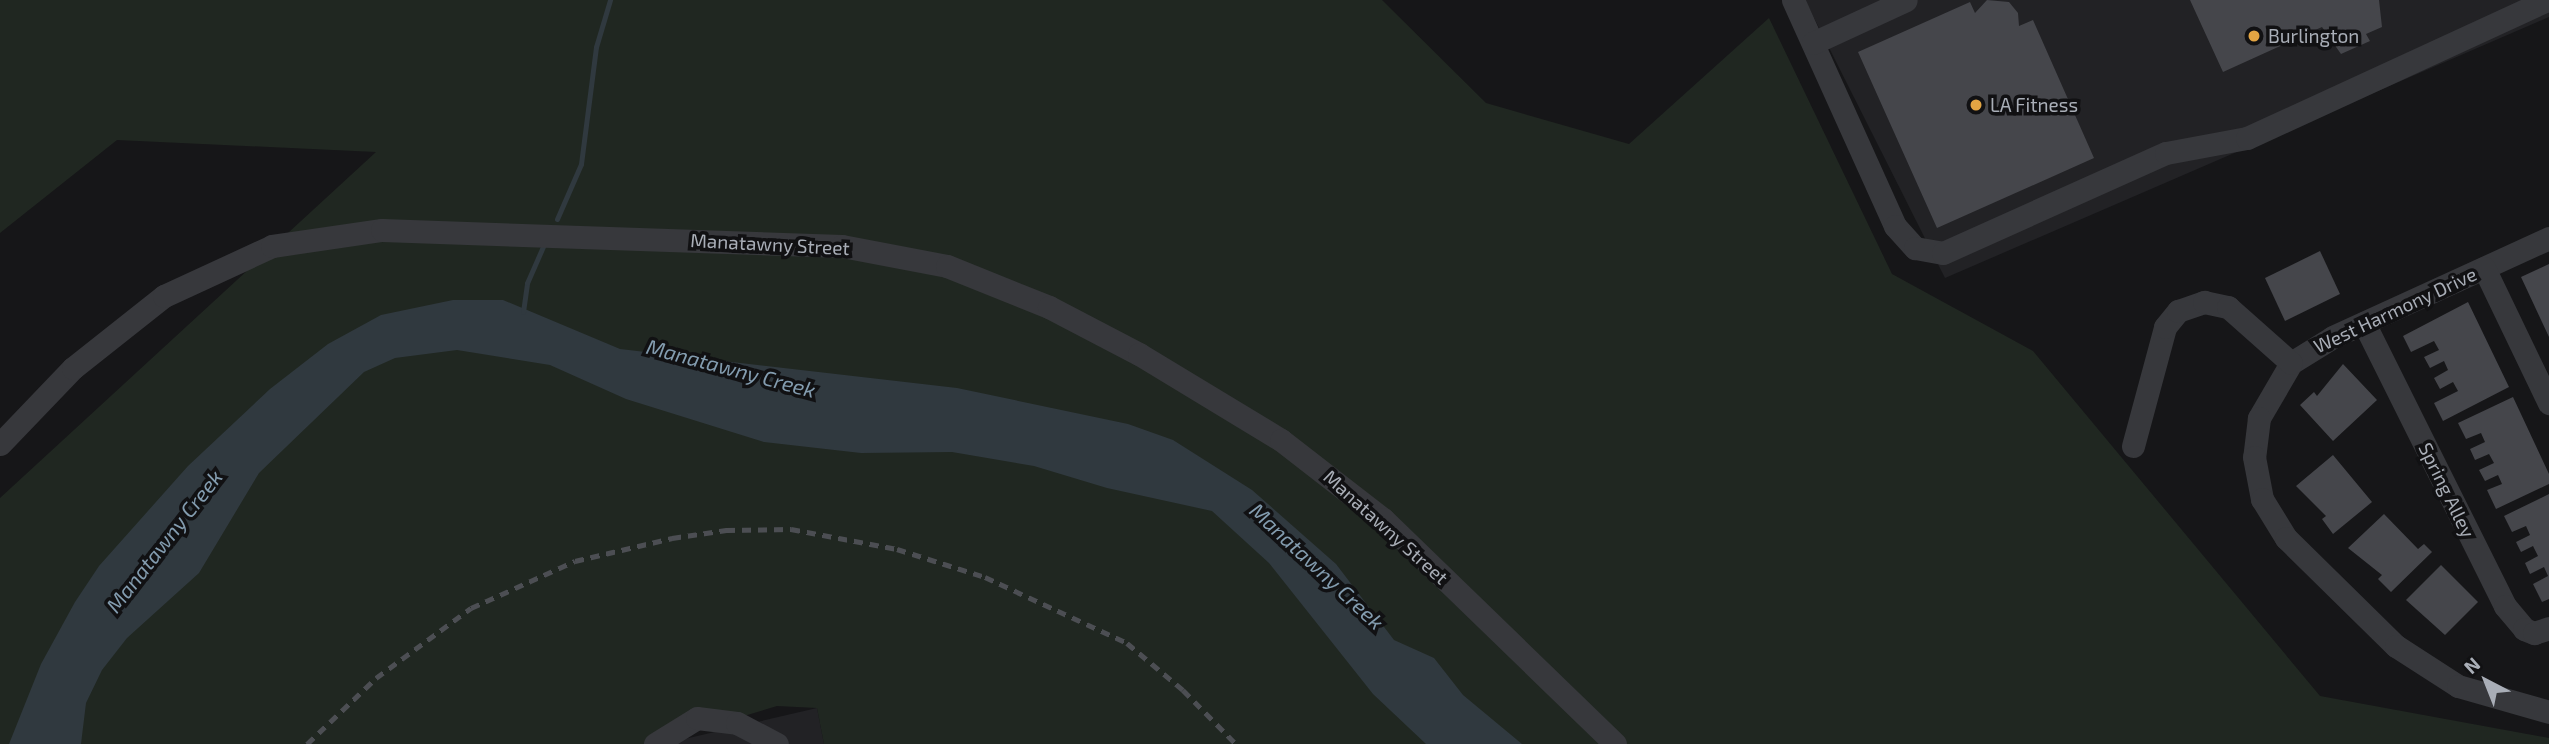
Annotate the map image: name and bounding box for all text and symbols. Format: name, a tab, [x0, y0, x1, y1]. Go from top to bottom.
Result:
place label: Burlington	[2268, 25, 2359, 47]
marker: Burlington	[2246, 28, 2262, 44]
place label: LA Fitness	[1990, 94, 2079, 116]
marker: LA Fitness	[1968, 97, 1984, 113]
street label: Manatawny Street	[690, 228, 850, 260]
street label: West Harmony Drive	[2310, 262, 2480, 358]
water label: Manatawny Creek	[644, 333, 818, 403]
street label: Spring Alley	[2414, 439, 2480, 541]
water label: Manatawny Creek	[100, 465, 228, 617]
street label: Manatawny Street	[1319, 465, 1453, 589]
water label: Manatawny Creek	[1245, 497, 1389, 635]
north arrow	[2451, 646, 2521, 716]
text: N	[2459, 652, 2484, 678]

